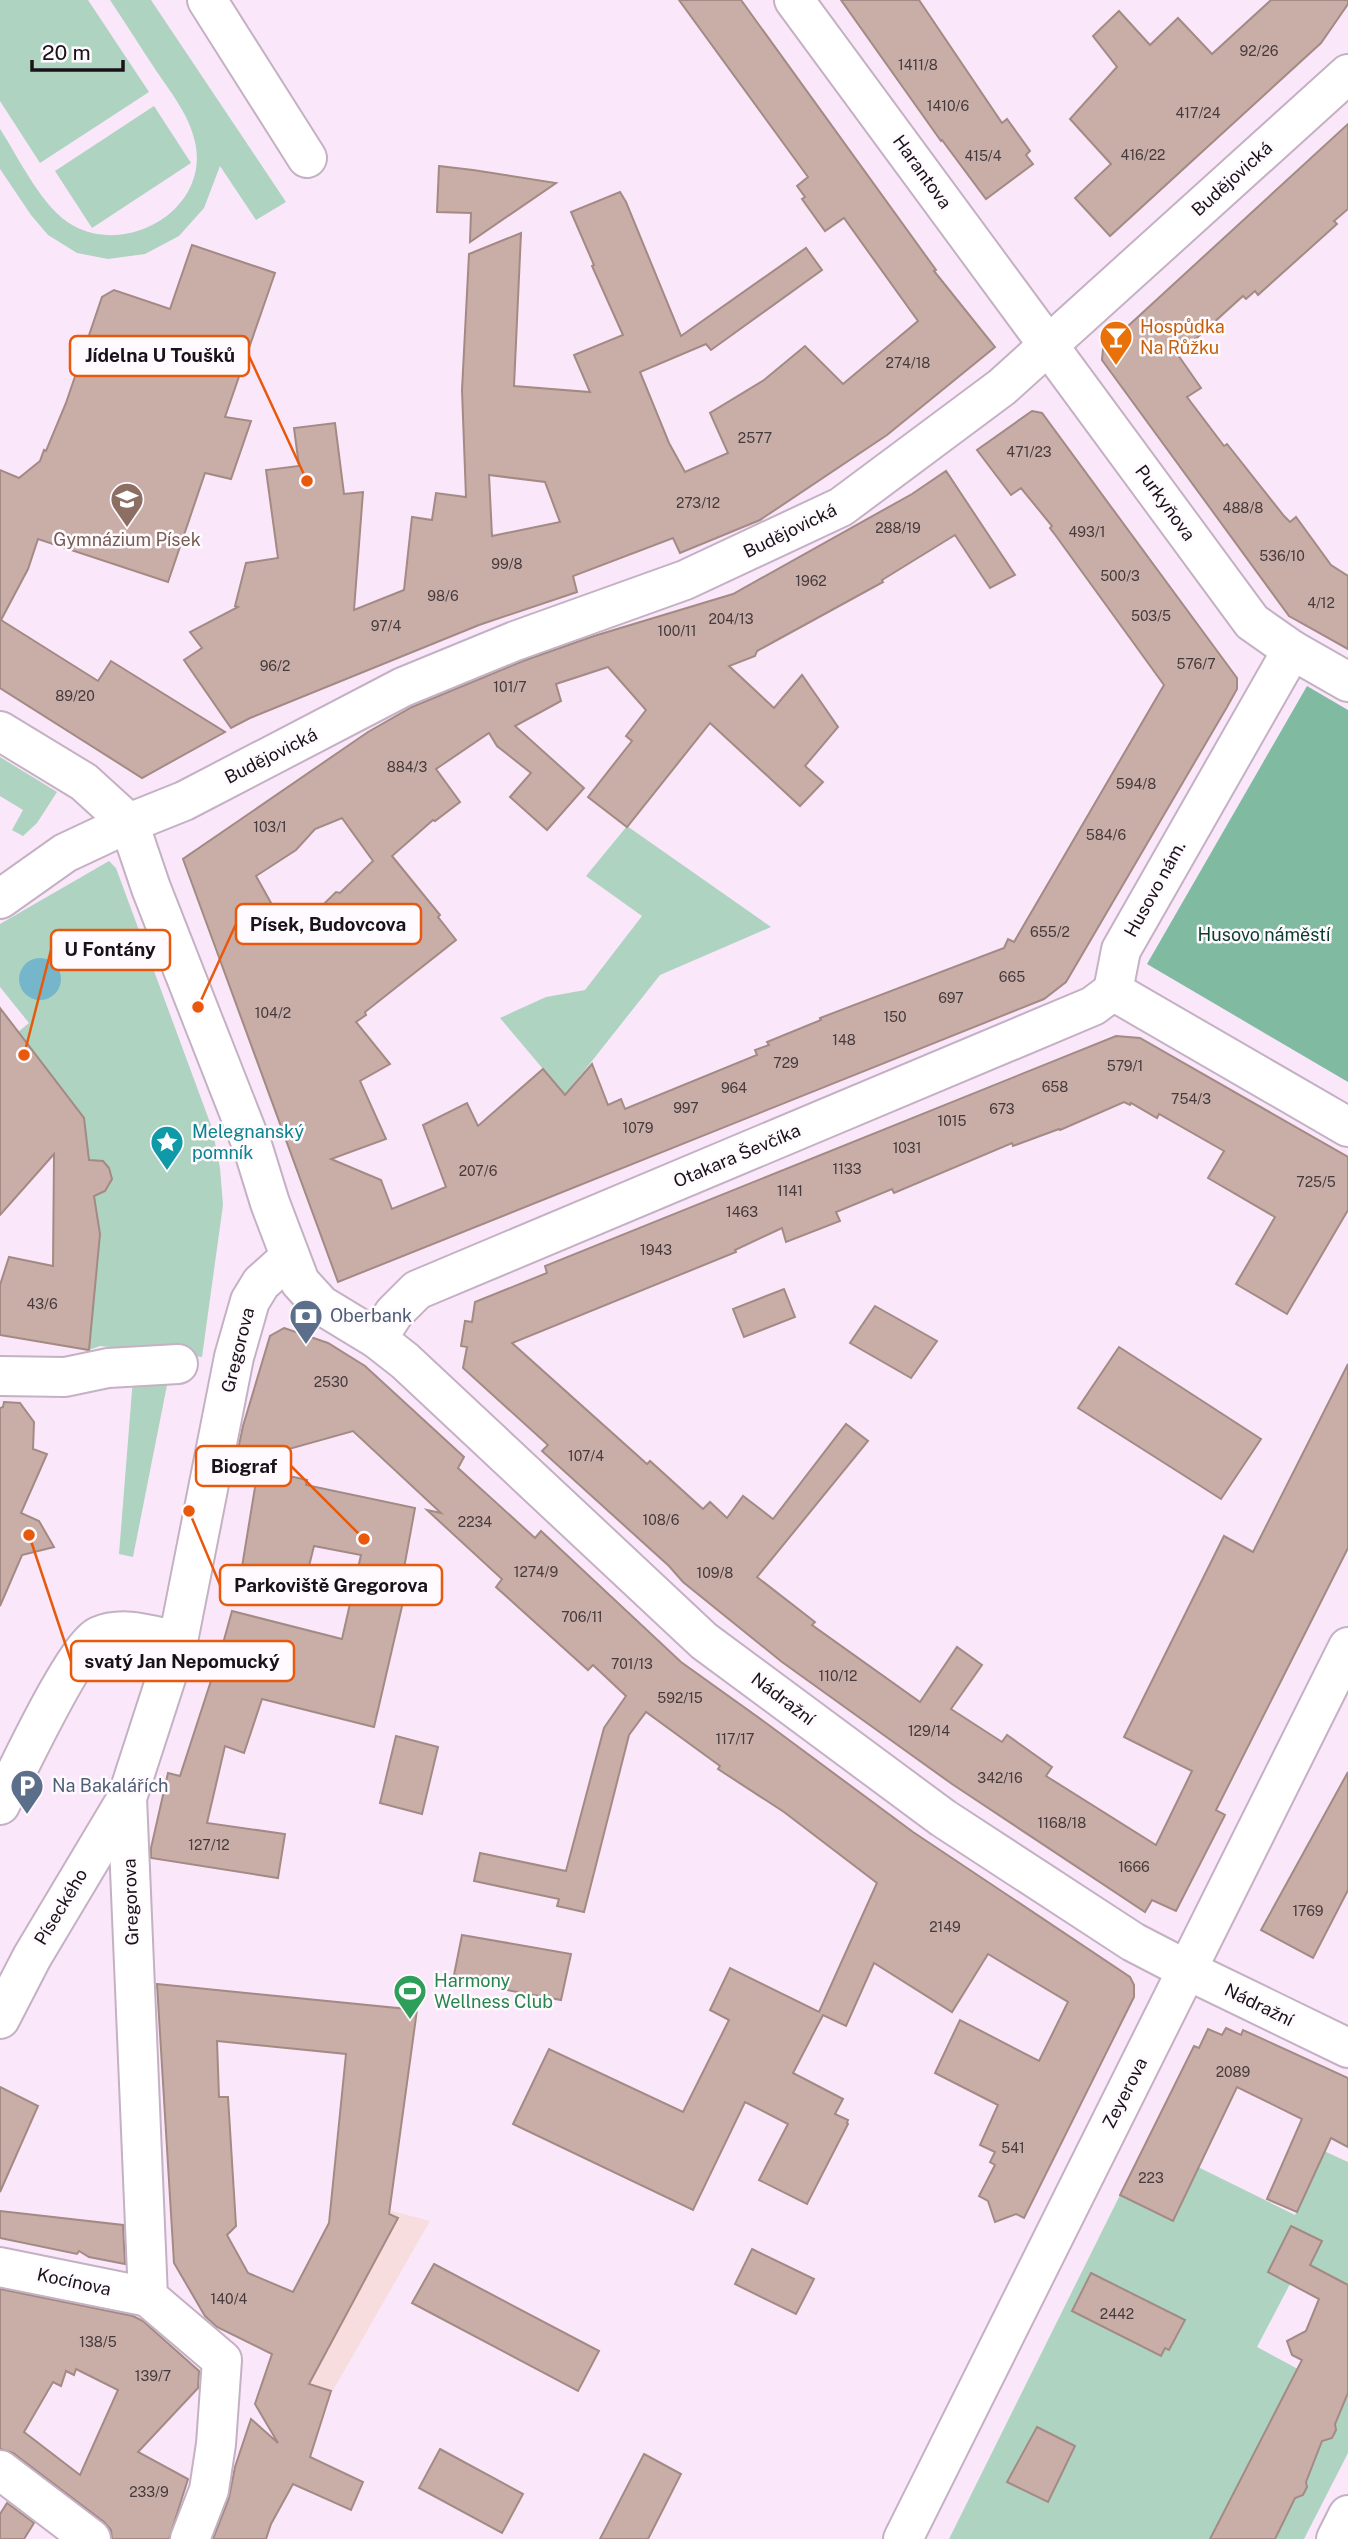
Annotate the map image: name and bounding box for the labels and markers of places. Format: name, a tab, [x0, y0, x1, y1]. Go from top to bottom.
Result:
place label: Hospůdka Na Růžku	[1140, 316, 1225, 358]
bar icon: Hospůdka Na Růžku	[1097, 318, 1135, 367]
callout: Jídelna U Toušků	[70, 336, 249, 376]
school or university icon: Gymnázium Písek	[108, 480, 146, 529]
place label: Gymnázium Písek	[53, 529, 201, 550]
callout: Písek, Budovcova	[236, 904, 421, 944]
callout: U Fontány	[51, 930, 170, 970]
place label: Melegnanský pomník	[192, 1121, 304, 1163]
place icon: Melegnanský pomník	[148, 1123, 186, 1172]
bank icon: Oberbank	[287, 1297, 325, 1346]
place label: Oberbank	[330, 1305, 412, 1326]
callout: Biograf	[196, 1446, 291, 1486]
callout: Parkoviště Gregorova	[220, 1565, 442, 1605]
callout: svatý Jan Nepomucký	[71, 1641, 294, 1681]
parking icon: Na Bakalářích	[8, 1767, 46, 1816]
place label: Na Bakalářích	[52, 1775, 168, 1796]
place label: Harmony Wellness Club	[434, 1970, 553, 2012]
sports icon: Harmony Wellness Club	[391, 1972, 429, 2021]

